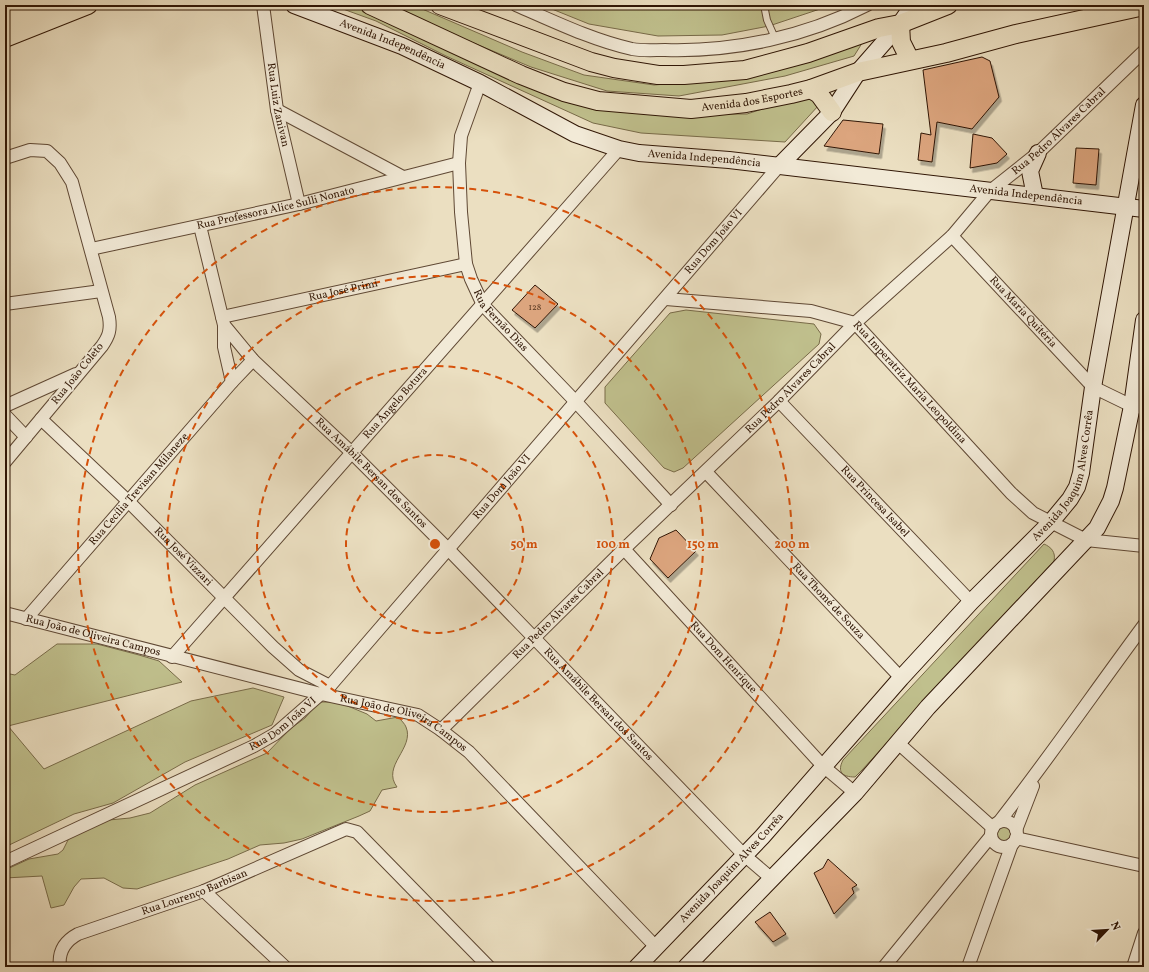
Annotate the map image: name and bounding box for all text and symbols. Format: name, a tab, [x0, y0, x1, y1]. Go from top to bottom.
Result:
street label: Avenida Independência	[337, 15, 448, 73]
street label: Rua Luiz Zanivan	[263, 62, 293, 149]
street label: Avenida dos Esportes	[701, 84, 805, 115]
street label: Rua Pedro Álvares Cabral	[1009, 84, 1109, 178]
street label: Avenida Independência	[647, 146, 762, 171]
street label: Avenida Independência	[969, 181, 1084, 209]
street label: Rua Professora Alice Sulli Nonato	[195, 183, 356, 233]
street label: Rua Dom João VI	[681, 206, 746, 277]
street label: Rua Maria Quitéria	[986, 273, 1060, 351]
street label: Rua José Primi	[307, 276, 379, 305]
street label: Rua Fernão Dias	[469, 287, 532, 355]
house number: 128	[529, 301, 542, 314]
street label: Rua Imperatriz Maria Leopoldina	[850, 318, 970, 448]
street label: Rua Pedro Álvares Cabral	[742, 339, 839, 437]
street label: Rua João Coleto	[48, 340, 108, 408]
street label: Rua Ângelo Botura	[360, 364, 431, 442]
street label: Avenida Joaquim Alves Corrêa	[1029, 408, 1097, 544]
street label: Rua Amábile Bersan dos Santos	[312, 415, 431, 532]
street label: Rua Cecília Trevisan Milaneze	[86, 430, 192, 549]
street label: Rua Dom João VI	[470, 451, 534, 523]
street label: Rua Princesa Isabel	[837, 463, 913, 541]
street label: Rua José Vizzari	[151, 524, 216, 589]
centre of rings	[428, 537, 442, 551]
text: 50 m	[510, 537, 538, 553]
text: 100 m	[596, 537, 630, 553]
text: 150 m	[687, 537, 719, 553]
text: 200 m	[774, 537, 810, 553]
street label: Rua Thomé de Souza	[789, 560, 868, 643]
street label: Rua Pedro Álvares Cabral	[509, 565, 607, 663]
street label: Rua João de Oliveira Campos	[24, 611, 162, 660]
street label: Rua Dom Henrique	[686, 618, 760, 697]
street label: Rua Amábile Bersan dos Santos	[540, 645, 657, 764]
street label: Rua João de Oliveira Campos	[338, 691, 471, 755]
street label: Rua Dom João VI	[247, 694, 320, 755]
street label: Avenida Joaquim Alves Corrêa	[676, 809, 788, 926]
street label: Rua Lourenço Barbisan	[140, 865, 250, 919]
north arrow	[1087, 910, 1127, 950]
text: N	[1106, 920, 1123, 933]

